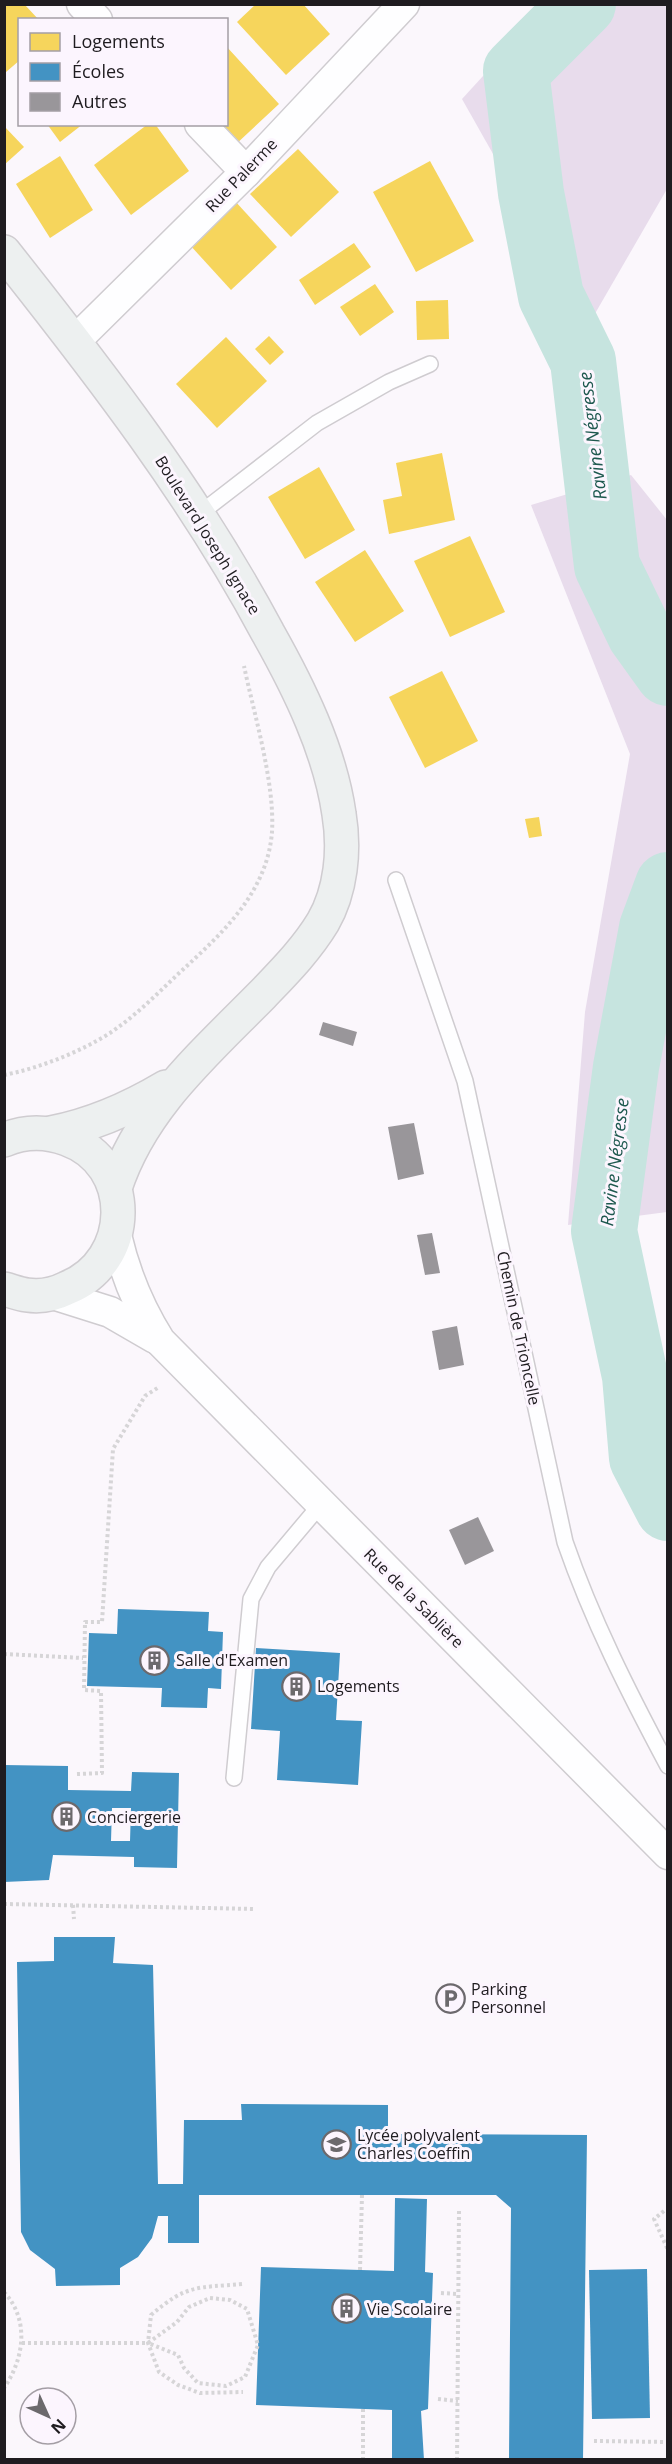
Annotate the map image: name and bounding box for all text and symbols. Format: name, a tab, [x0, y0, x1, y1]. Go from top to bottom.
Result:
legend	[18, 18, 228, 126]
text: Logements	[72, 29, 165, 53]
text: Écoles	[72, 59, 125, 83]
text: Autres	[72, 89, 127, 113]
street label: Rue Palerme	[200, 133, 282, 217]
water label: Ravine Négresse	[572, 371, 612, 501]
street label: Boulevard Joseph Ignace	[150, 452, 266, 618]
water label: Ravine Négresse	[594, 1097, 634, 1227]
street label: Chemin de Trioncelle	[492, 1249, 546, 1407]
street label: Rue de la Sablière	[359, 1543, 469, 1653]
building icon: Salle d'Examen	[139, 1644, 171, 1676]
place label: Salle d'Examen	[176, 1649, 288, 1671]
building icon: Logements	[280, 1670, 312, 1702]
place label: Logements	[317, 1675, 400, 1697]
building icon: Conciergerie	[50, 1801, 82, 1833]
place label: Conciergerie	[87, 1806, 181, 1828]
place label: Parking Personnel	[471, 1978, 546, 2018]
parking icon: Parking Personnel	[434, 1982, 466, 2014]
place label: Lycée polyvalent Charles Coeffin	[357, 2124, 480, 2164]
school or university icon: Lycée polyvalent Charles Coeffin	[320, 2128, 352, 2160]
building icon: Vie Scolaire	[330, 2293, 362, 2325]
place label: Vie Scolaire	[367, 2298, 452, 2320]
north arrow	[18, 2386, 78, 2446]
text: N	[46, 2414, 71, 2439]

